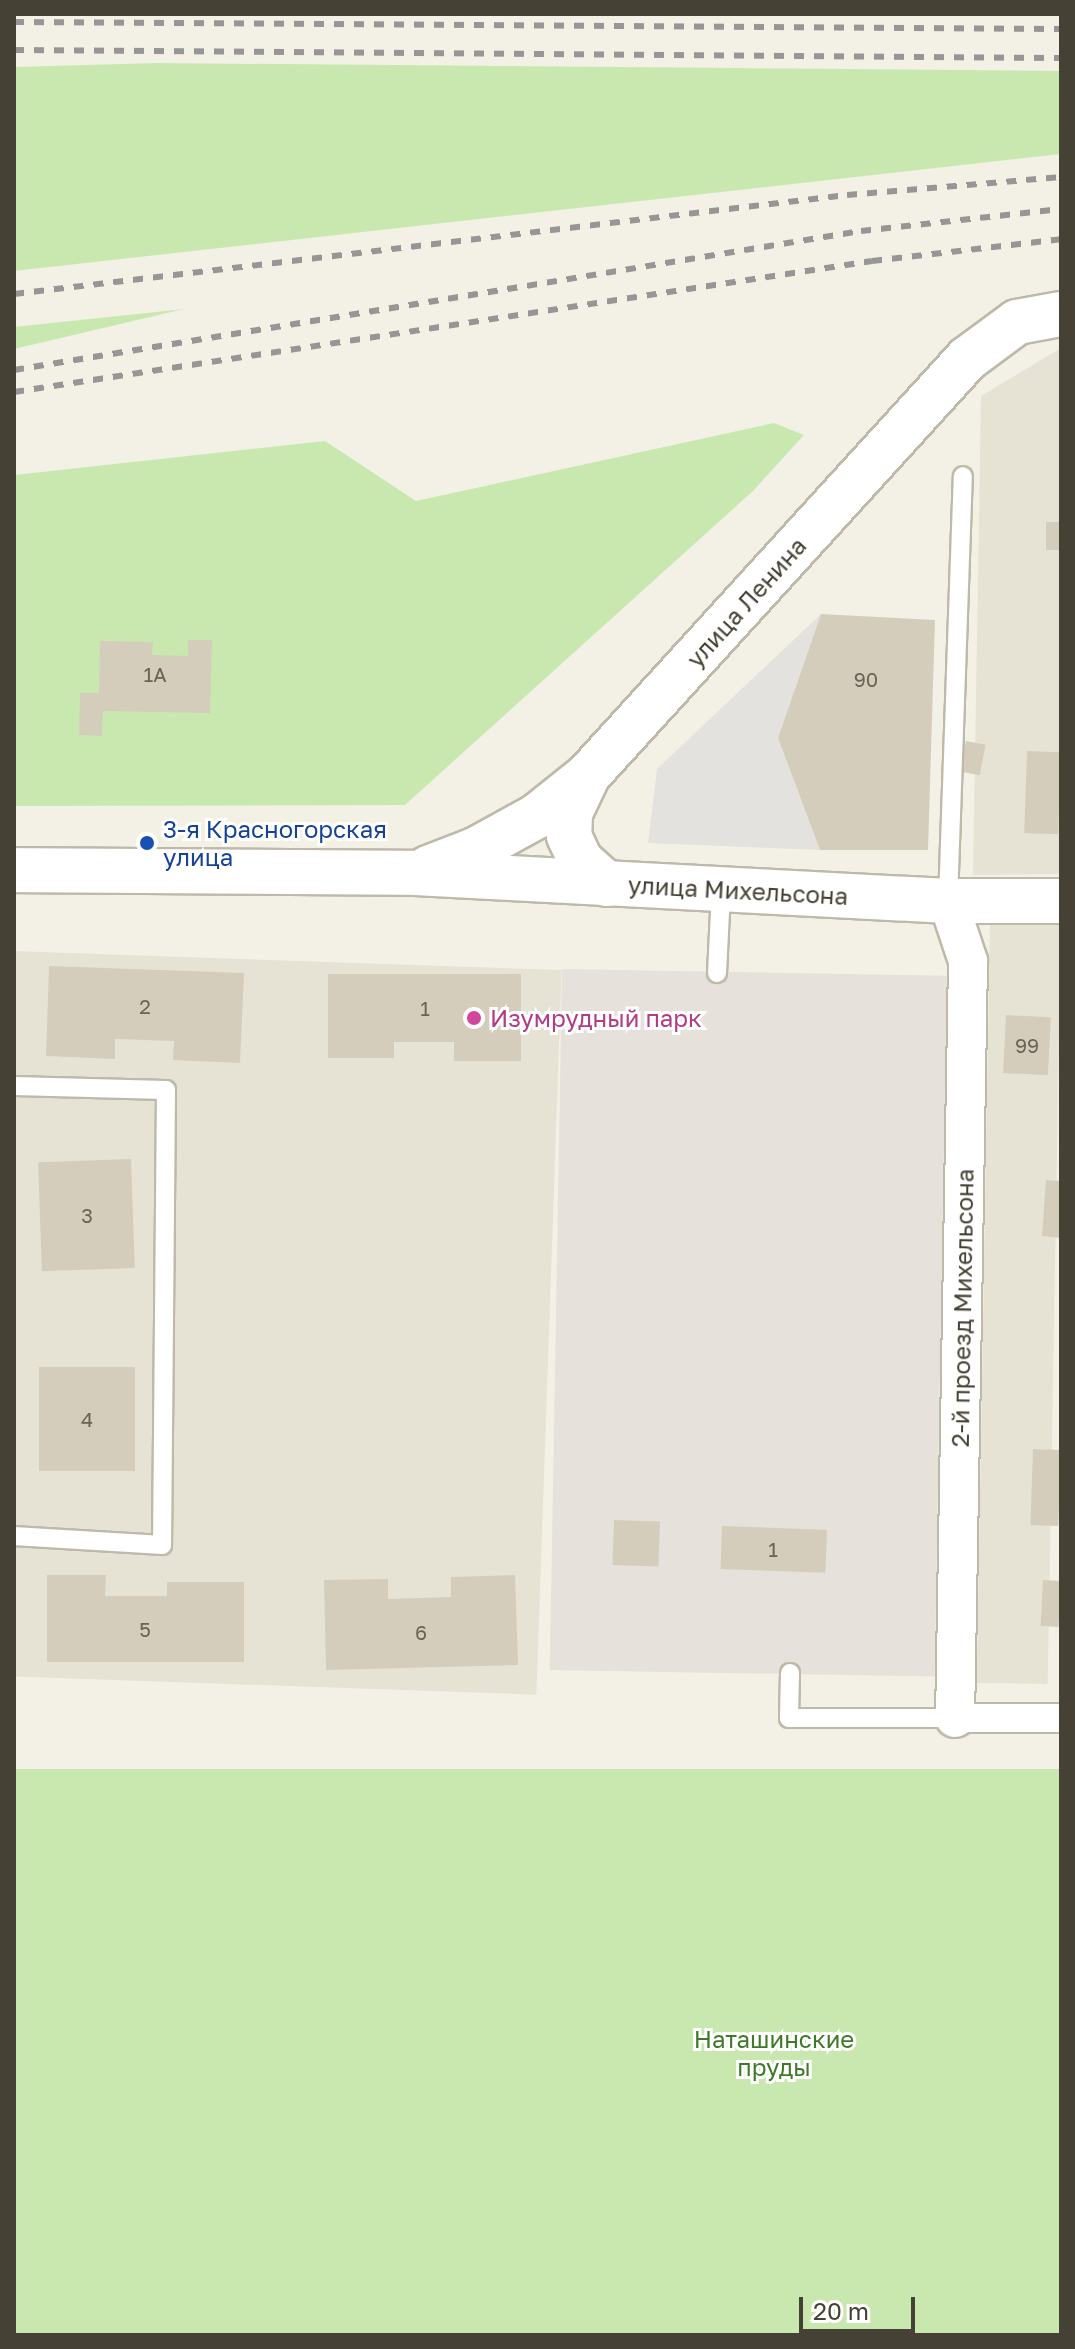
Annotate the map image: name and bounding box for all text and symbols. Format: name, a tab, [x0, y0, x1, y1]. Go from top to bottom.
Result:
street label: улица Ленина	[680, 531, 812, 673]
house number: 1А	[143, 662, 167, 686]
house number: 90	[854, 667, 878, 691]
place label: 3-я Красногорская улица	[163, 815, 387, 871]
marker: 3-я Красногорская улица	[138, 834, 156, 852]
street label: улица Михельсона	[627, 870, 849, 910]
house number: 2	[139, 994, 151, 1018]
house number: 1	[420, 996, 430, 1020]
place label: Изумрудный парк	[490, 1004, 702, 1032]
marker: Изумрудный парк	[465, 1009, 483, 1027]
house number: 99	[1015, 1033, 1039, 1057]
street label: 2-й проезд Михельсона	[945, 1169, 979, 1447]
house number: 3	[81, 1203, 93, 1227]
house number: 4	[81, 1407, 93, 1431]
house number: 1	[768, 1537, 778, 1561]
house number: 5	[139, 1617, 151, 1641]
house number: 6	[415, 1620, 427, 1644]
park label: Наташинские пруды	[694, 2025, 854, 2081]
scale bar	[803, 2281, 919, 2331]
text: 20 m	[813, 2296, 869, 2325]

